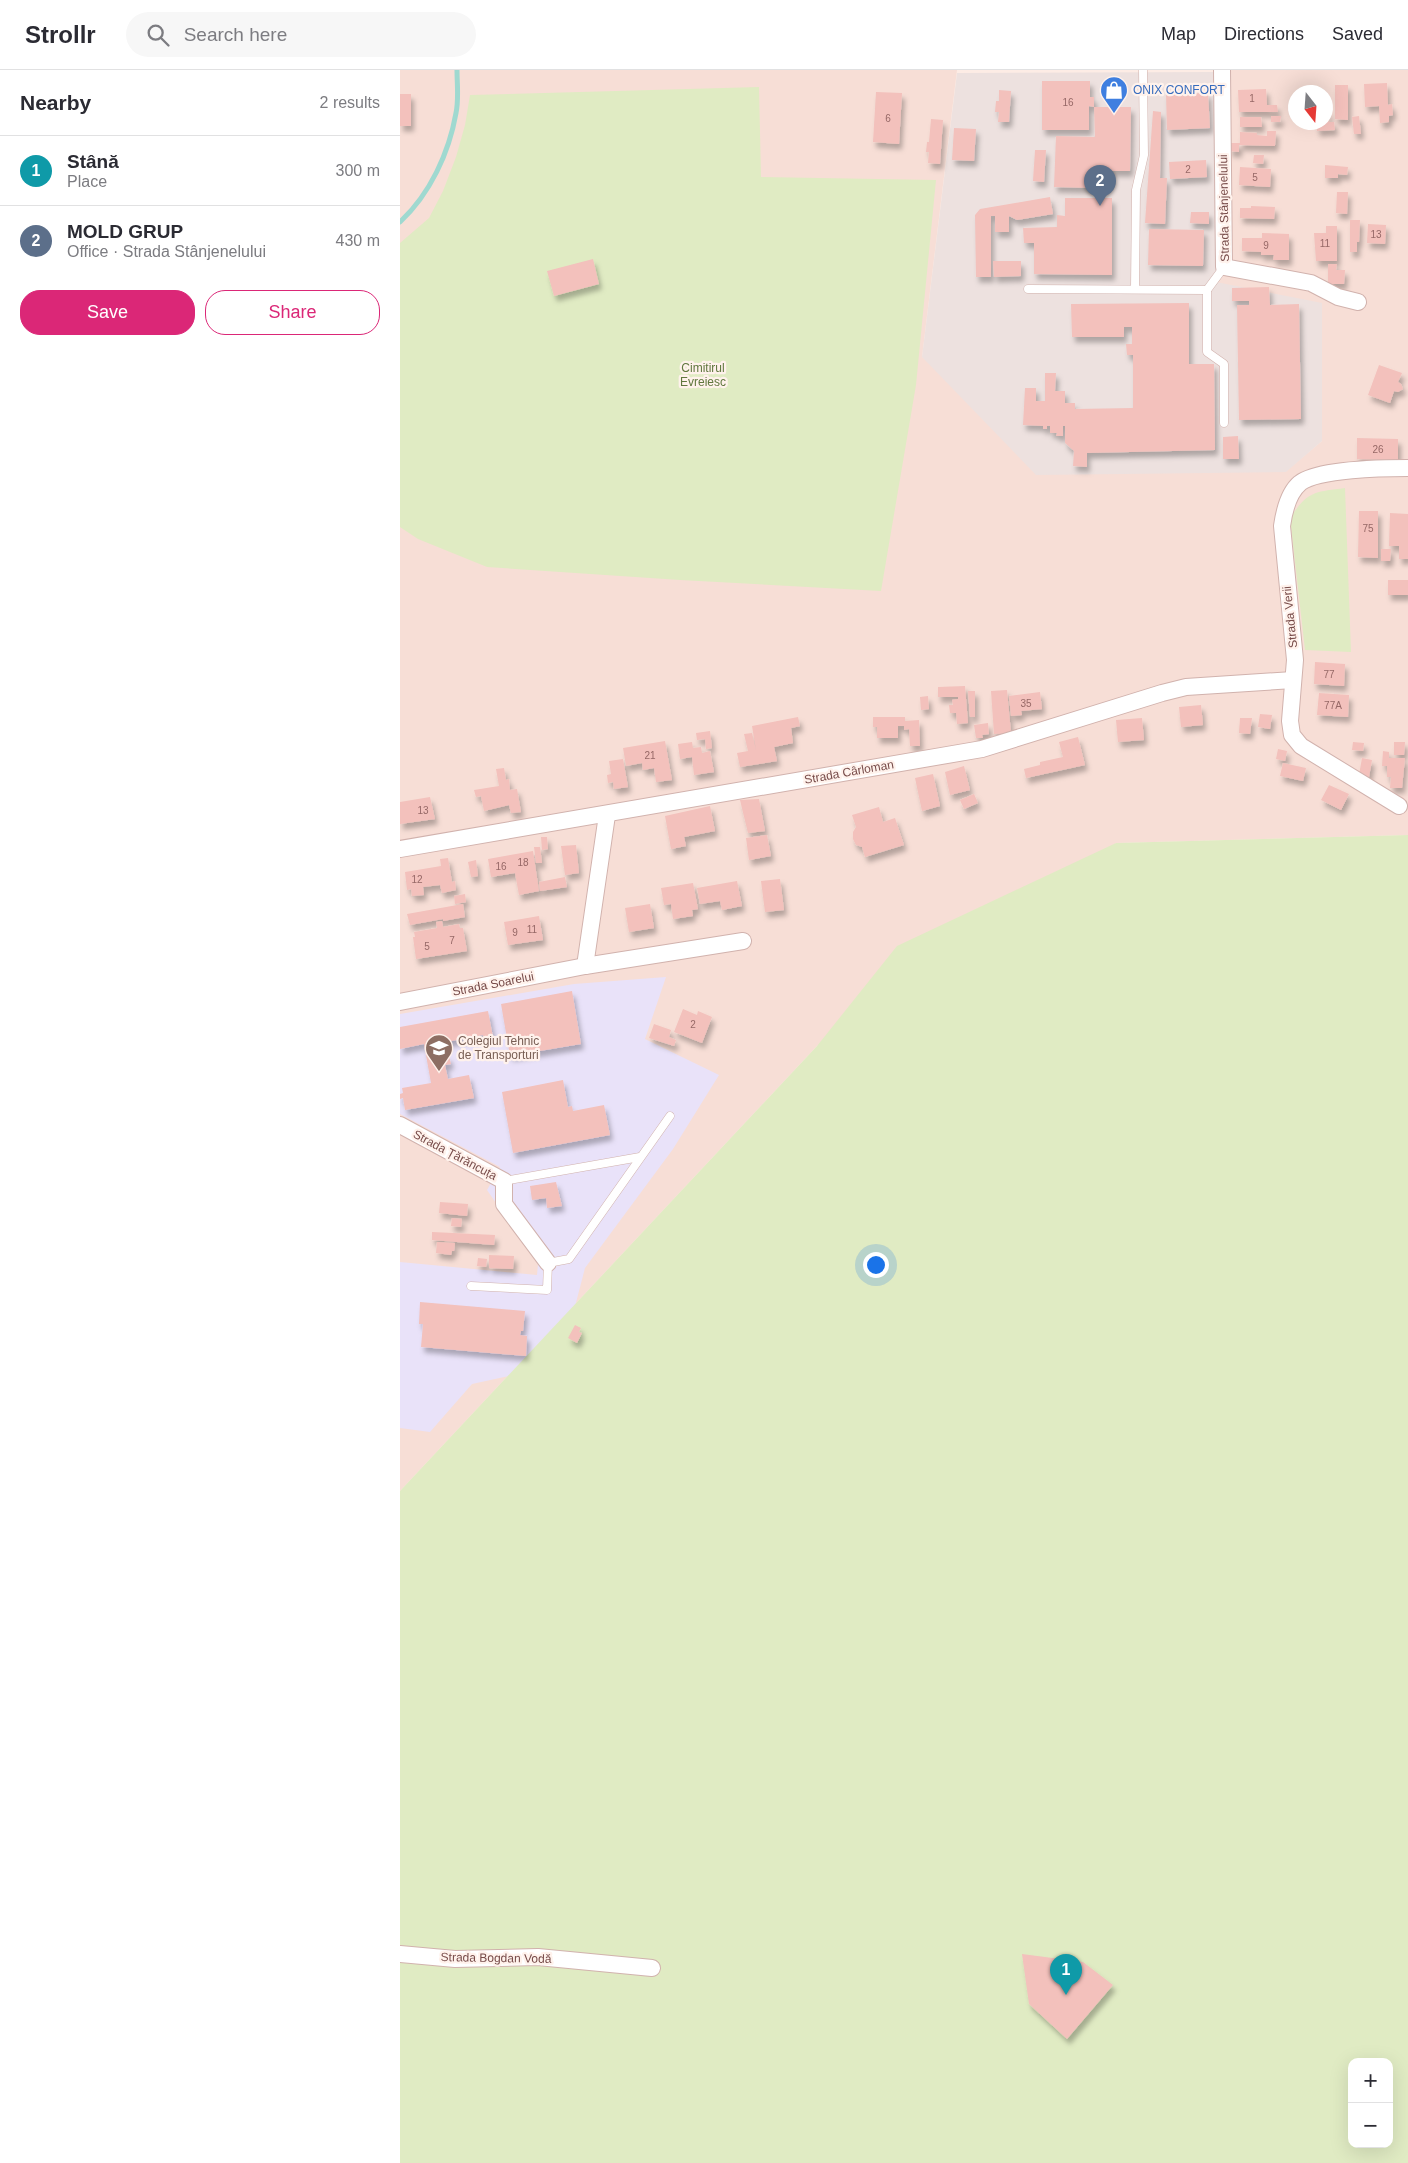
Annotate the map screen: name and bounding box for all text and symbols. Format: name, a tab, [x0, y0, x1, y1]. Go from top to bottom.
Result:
search box	[126, 12, 476, 57]
text: Strollr	[25, 21, 96, 48]
icon: search	[144, 21, 172, 49]
text: Search here	[184, 24, 287, 45]
text: Map	[1161, 24, 1196, 44]
text: Directions	[1224, 24, 1304, 44]
text: Saved	[1332, 24, 1383, 44]
shop icon: ONIX CONFORT	[1099, 75, 1129, 114]
place label: ONIX CONFORT	[1133, 83, 1225, 97]
north arrow	[1288, 85, 1333, 130]
text: Nearby	[20, 91, 91, 114]
house number: 1	[1249, 93, 1255, 104]
text: 2 results	[320, 94, 380, 111]
house number: 16	[1062, 97, 1074, 108]
house number: 6	[885, 113, 891, 124]
text: Stână	[67, 151, 119, 172]
street label: Strada Stânjenelului	[1216, 154, 1232, 262]
text: 1	[32, 162, 40, 179]
text: 300 m	[336, 162, 380, 179]
house number: 2	[1185, 164, 1191, 175]
pin: 2	[1084, 165, 1116, 206]
house number: 5	[1252, 172, 1258, 183]
text: Place	[67, 173, 107, 190]
text: MOLD GRUP	[67, 221, 183, 242]
house number: 13	[1370, 229, 1382, 240]
text: 2	[32, 232, 40, 249]
text: 430 m	[336, 232, 380, 249]
house number: 11	[1320, 238, 1331, 249]
house number: 9	[1263, 240, 1269, 251]
text: Office · Strada Stânjenelului	[67, 243, 266, 260]
button: Save	[20, 290, 195, 335]
button: Share	[205, 290, 380, 335]
park label: Cimitirul Evreiesc	[680, 361, 726, 389]
house number: 26	[1372, 444, 1384, 455]
house number: 75	[1362, 523, 1374, 534]
street label: Strada Verii	[1280, 585, 1300, 649]
house number: 77	[1323, 669, 1335, 680]
house number: 35	[1020, 698, 1032, 709]
house number: 77A	[1324, 700, 1342, 711]
house number: 21	[644, 750, 656, 761]
street label: Strada Cârloman	[803, 757, 895, 787]
house number: 13	[417, 805, 429, 816]
house number: 18	[517, 857, 529, 868]
house number: 16	[495, 861, 507, 872]
house number: 12	[411, 874, 423, 885]
house number: 11	[527, 924, 538, 935]
house number: 9	[512, 927, 518, 938]
house number: 7	[449, 935, 455, 946]
house number: 5	[424, 941, 430, 952]
street label: Strada Soarelui	[451, 969, 535, 999]
house number: 2	[690, 1019, 696, 1030]
school or university icon: Colegiul Tehnic de Transporturi	[424, 1033, 454, 1072]
place label: Colegiul Tehnic de Transporturi	[458, 1034, 539, 1062]
street label: Strada Țărăncuța	[411, 1127, 500, 1183]
your location	[863, 1252, 889, 1278]
street label: Strada Bogdan Vodă	[441, 1950, 552, 1966]
pin: 1	[1050, 1954, 1082, 1995]
map controls	[1348, 2058, 1393, 2148]
button: +	[1348, 2058, 1393, 2103]
button: −	[1348, 2103, 1393, 2148]

